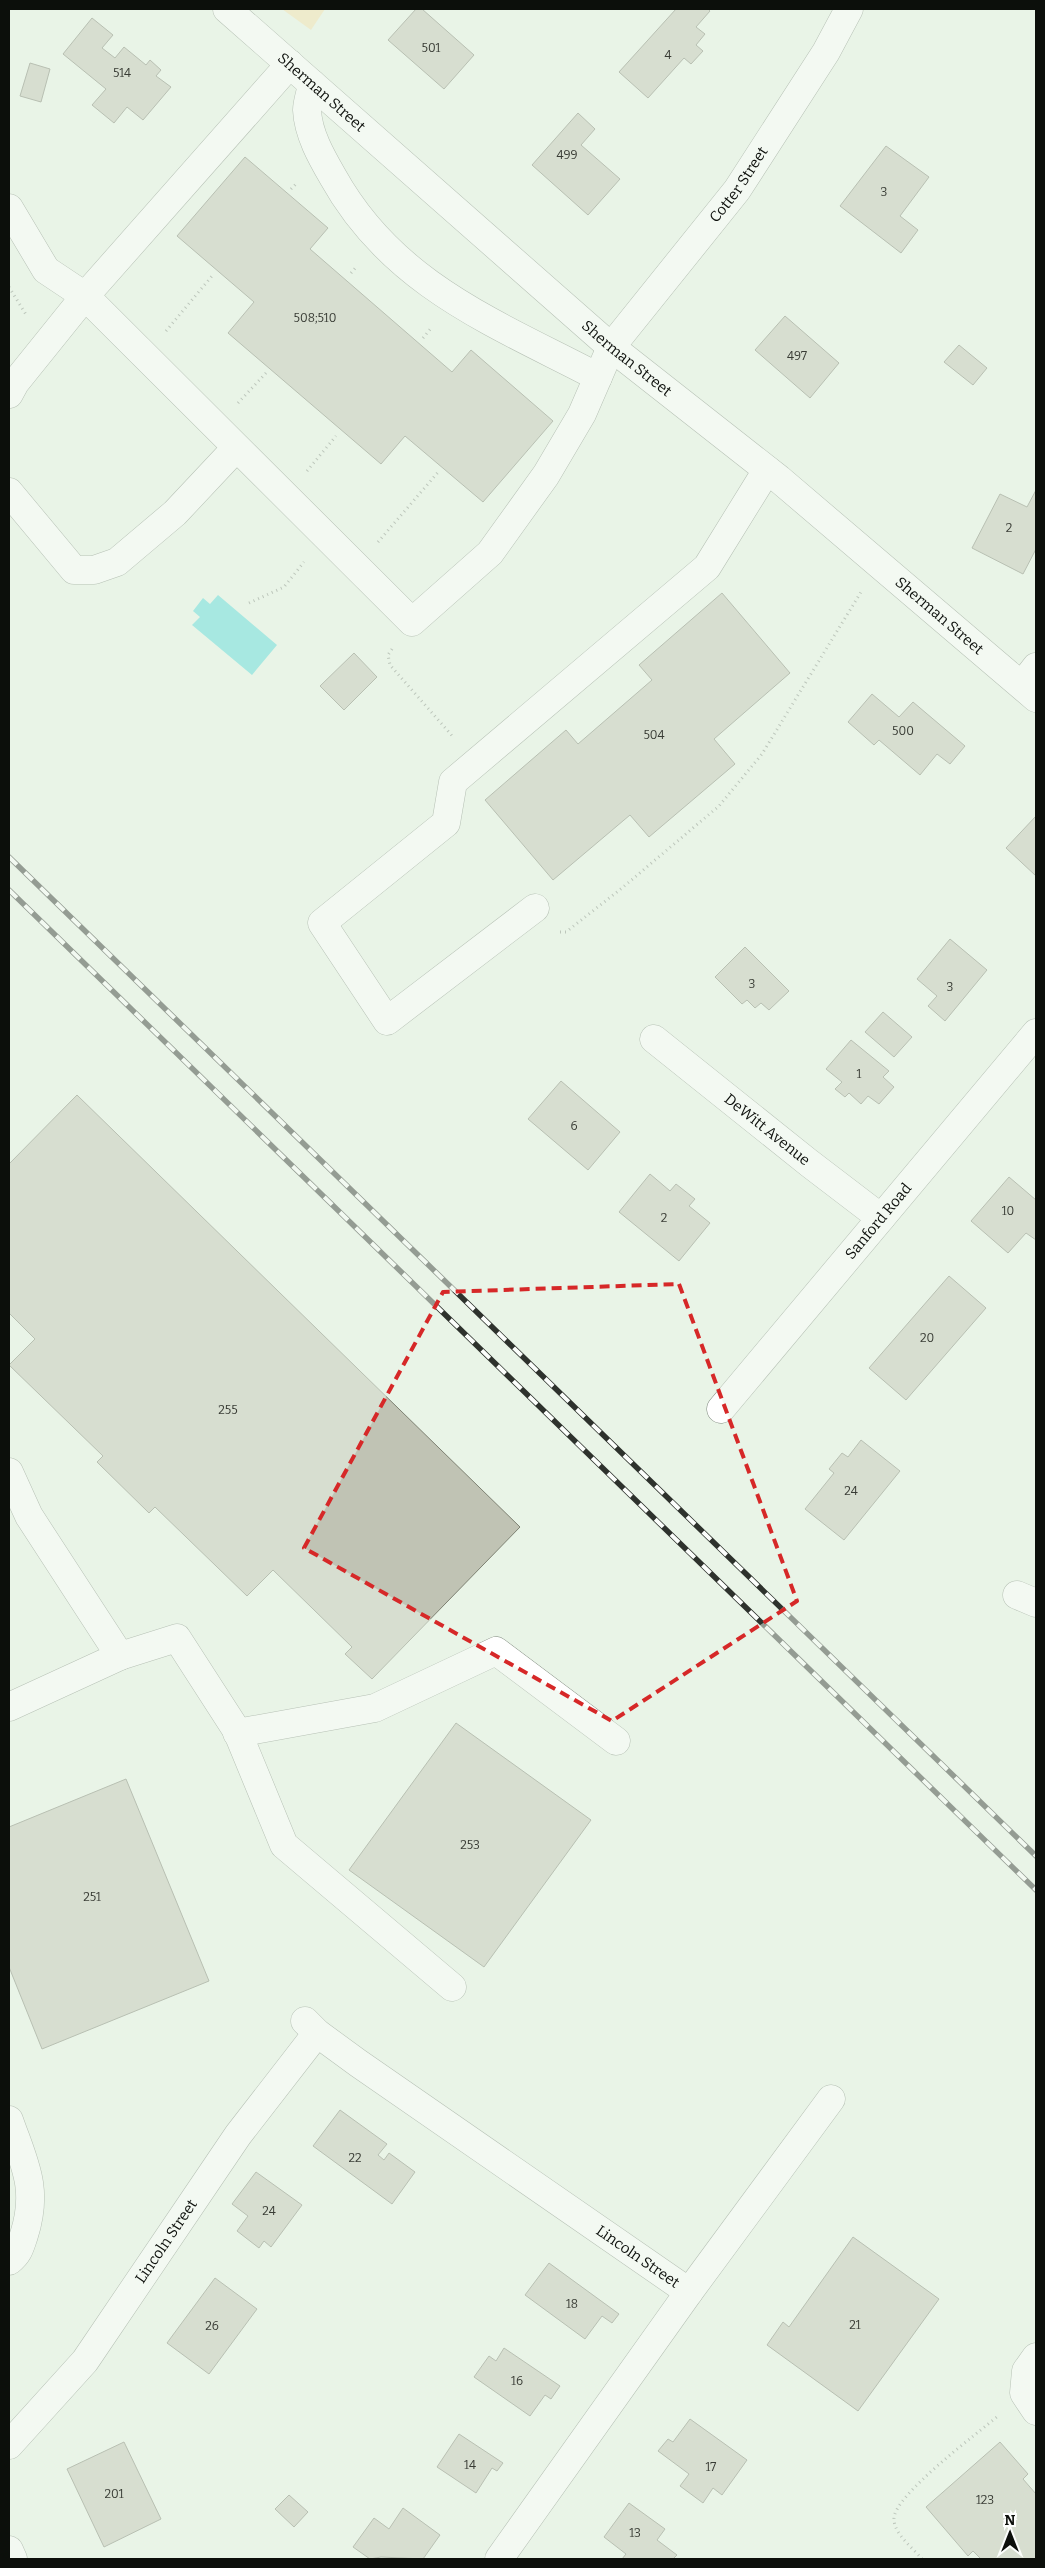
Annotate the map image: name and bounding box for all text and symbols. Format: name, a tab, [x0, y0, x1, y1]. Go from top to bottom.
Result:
house number: 501	[422, 41, 441, 55]
house number: 4	[664, 48, 672, 62]
street label: Sherman Street	[274, 49, 369, 136]
house number: 514	[113, 66, 131, 80]
street label: Cotter Street	[706, 143, 772, 226]
house number: 499	[556, 148, 578, 162]
house number: 3	[881, 185, 888, 199]
house number: 508;510	[294, 311, 336, 325]
street label: Sherman Street	[578, 317, 676, 401]
house number: 497	[787, 349, 807, 363]
house number: 2	[1006, 521, 1012, 535]
street label: Sherman Street	[892, 573, 988, 659]
house number: 500	[892, 724, 914, 738]
house number: 504	[643, 728, 665, 742]
house number: 3	[749, 977, 756, 991]
house number: 3	[947, 980, 954, 994]
house number: 1	[857, 1067, 862, 1081]
street label: DeWitt Avenue	[721, 1090, 814, 1169]
house number: 6	[570, 1119, 578, 1133]
street label: Sanford Road	[841, 1179, 915, 1263]
house number: 10	[1002, 1204, 1014, 1218]
house number: 2	[661, 1211, 667, 1225]
house number: 20	[920, 1331, 934, 1345]
house number: 255	[218, 1403, 238, 1417]
house number: 24	[844, 1484, 858, 1498]
house number: 253	[460, 1838, 480, 1852]
house number: 251	[83, 1890, 101, 1904]
house number: 22	[348, 2151, 362, 2165]
street label: Lincoln Street	[131, 2195, 201, 2287]
house number: 24	[262, 2204, 276, 2218]
street label: Lincoln Street	[593, 2221, 683, 2292]
house number: 18	[566, 2297, 578, 2311]
house number: 21	[849, 2318, 861, 2332]
house number: 26	[205, 2319, 219, 2333]
house number: 16	[511, 2374, 523, 2388]
house number: 14	[464, 2458, 476, 2472]
house number: 17	[706, 2460, 716, 2474]
house number: 201	[104, 2487, 124, 2501]
house number: 123	[976, 2493, 994, 2507]
north arrow	[985, 2508, 1035, 2558]
text: N	[1005, 2512, 1016, 2529]
house number: 13	[629, 2526, 641, 2540]

